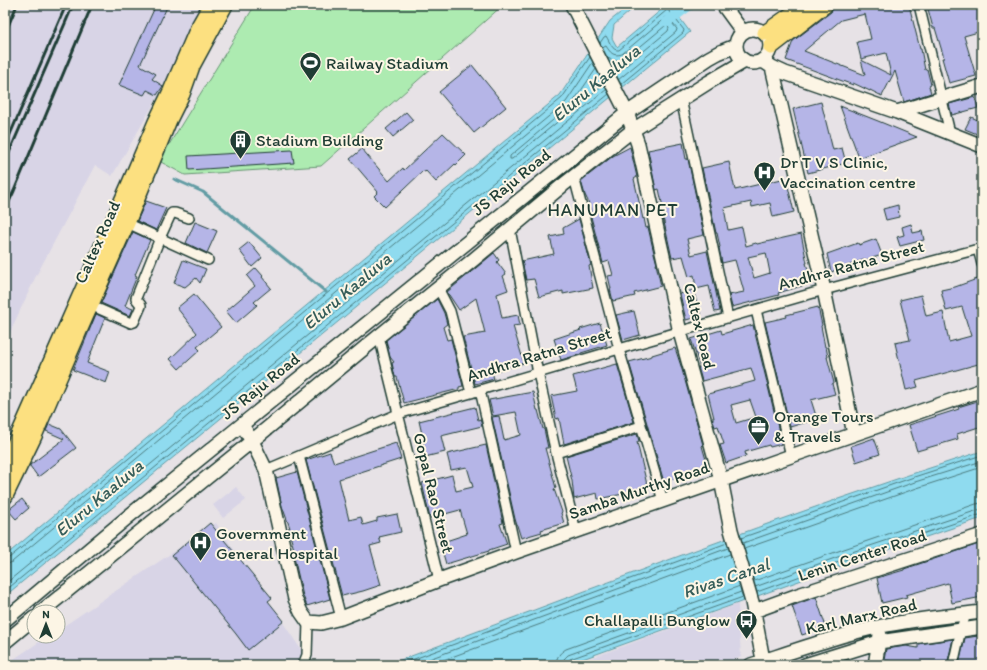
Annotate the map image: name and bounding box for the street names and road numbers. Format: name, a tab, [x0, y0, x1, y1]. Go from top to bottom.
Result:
street label: JS Raju Road	[468, 144, 554, 220]
street label: Caltex Road	[70, 197, 124, 286]
street label: Andhra Ratna Street	[776, 236, 926, 294]
street label: Caltex Road	[680, 281, 721, 372]
street label: Andhra Ratna Street	[464, 322, 614, 386]
street label: JS Raju Road	[217, 348, 303, 424]
street label: Gopal Rao Street	[409, 431, 459, 555]
street label: Samba Murthy Road	[566, 456, 712, 523]
street label: Lenin Center Road	[795, 525, 930, 585]
street label: Karl Marx Road	[804, 594, 918, 638]

